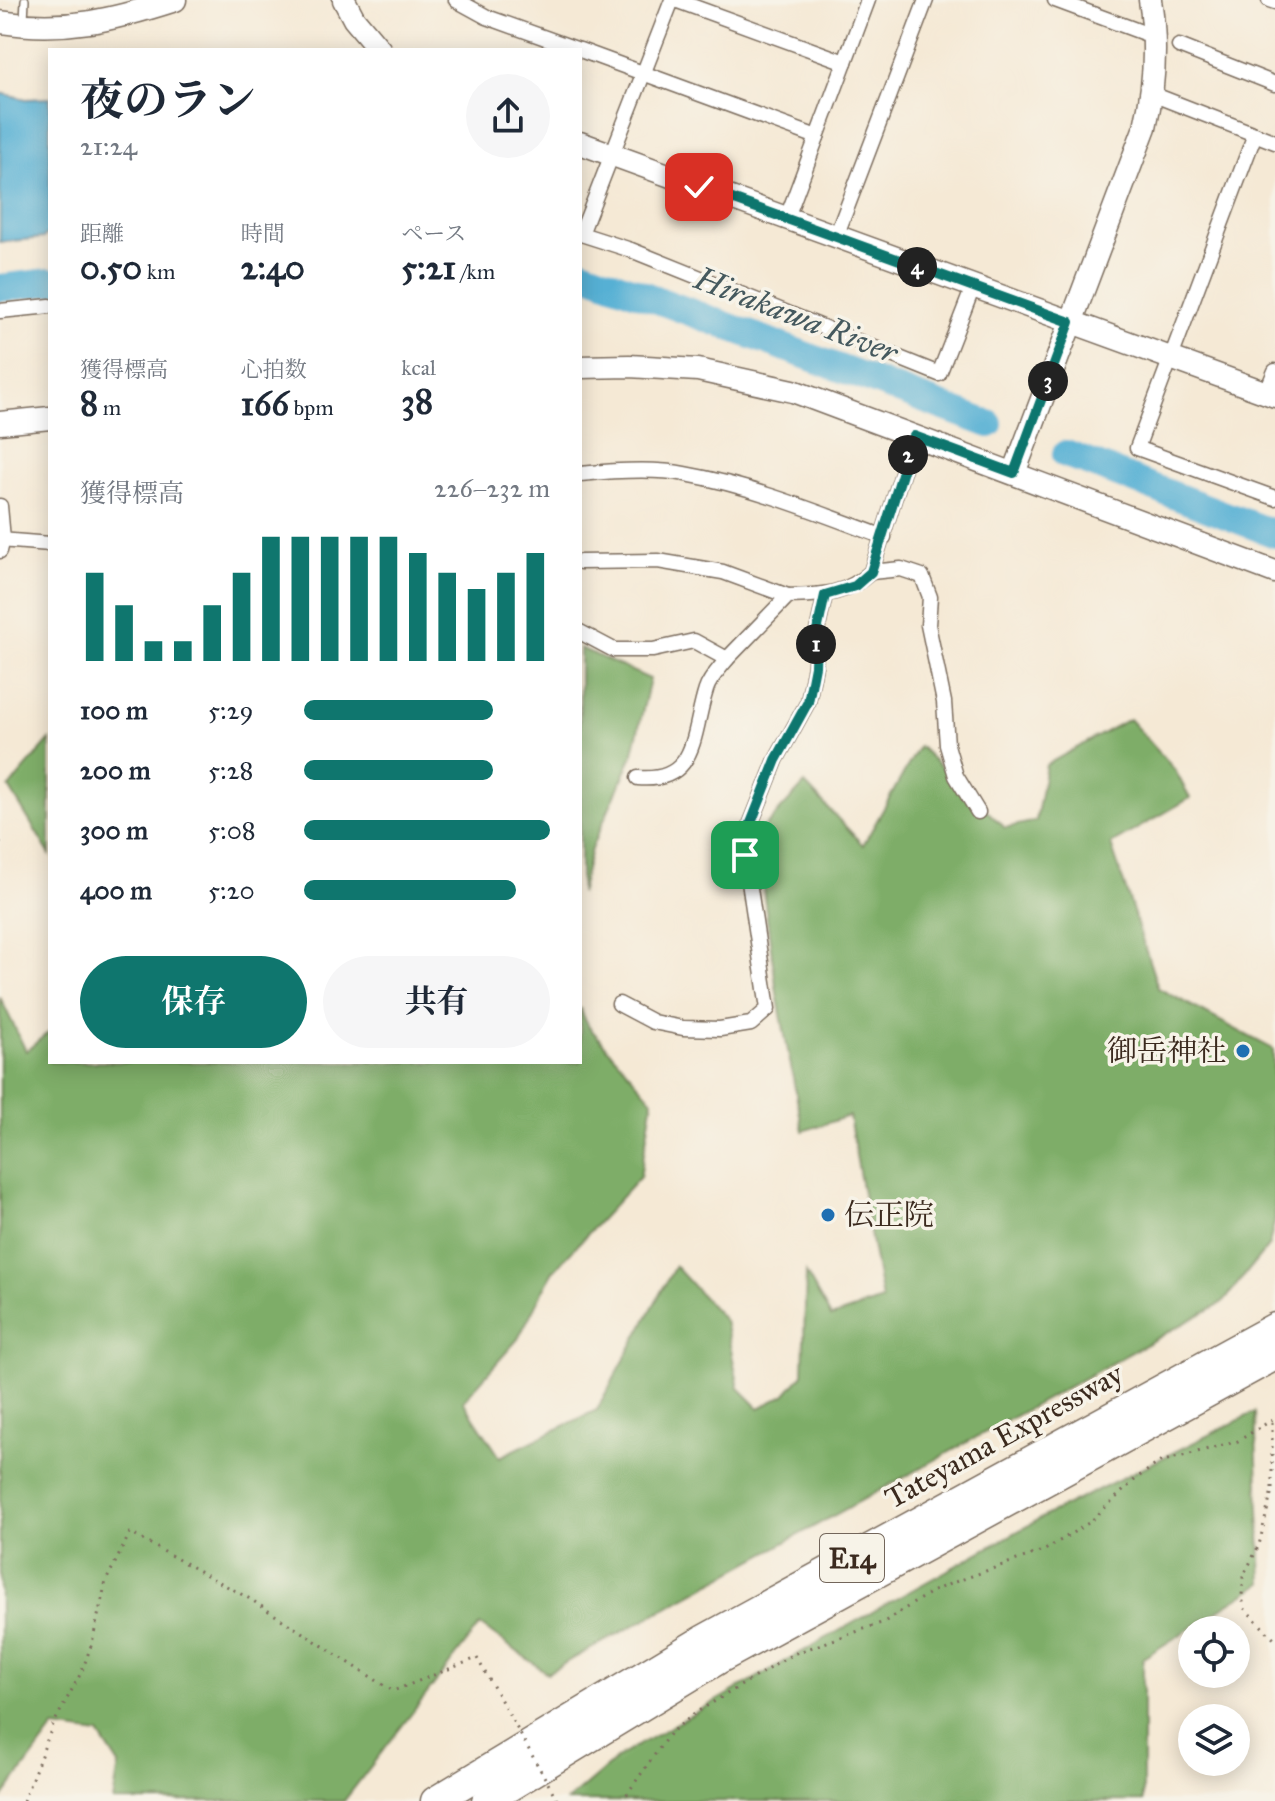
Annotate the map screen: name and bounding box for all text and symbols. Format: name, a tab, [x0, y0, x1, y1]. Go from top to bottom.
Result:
text: 夜のラン	[80, 73, 256, 127]
button: share	[466, 74, 550, 158]
text: 21:24	[80, 130, 137, 162]
pin	[665, 153, 733, 221]
icon: check	[677, 165, 721, 209]
text: 距離	[80, 220, 124, 247]
text: 時間	[241, 220, 285, 247]
text: ペース	[401, 220, 466, 247]
text: 0.50	[80, 247, 142, 288]
text: 2:40	[241, 247, 305, 288]
text: 5:21	[401, 247, 456, 288]
pin: 4	[897, 247, 937, 287]
text: 4	[911, 253, 923, 280]
text: km	[142, 258, 175, 285]
text: /km	[456, 258, 495, 285]
water label: Hirakawa River	[688, 258, 904, 373]
text: kcal	[401, 354, 436, 381]
text: 獲得標高	[80, 356, 168, 383]
text: 心拍数	[241, 356, 307, 383]
pin: 3	[1028, 361, 1068, 401]
text: 3	[1044, 367, 1052, 394]
text: 38	[401, 381, 433, 422]
text: 8	[80, 383, 98, 424]
text: 166	[241, 383, 289, 424]
text: m	[98, 394, 121, 421]
text: bpm	[289, 394, 334, 421]
pin: 2	[888, 435, 928, 475]
text: 2	[903, 441, 913, 468]
text: 226–232 m	[434, 472, 550, 504]
text: 獲得標高	[80, 477, 184, 509]
pin: 1	[796, 624, 836, 664]
text: 1	[812, 630, 820, 657]
text: 100 m	[80, 694, 148, 726]
text: 5:29	[208, 694, 253, 726]
text: 200 m	[80, 754, 151, 786]
text: 5:28	[208, 754, 253, 786]
text: 300 m	[80, 814, 148, 846]
text: 5:08	[208, 814, 256, 846]
pin	[711, 821, 779, 889]
icon: arrive	[723, 833, 767, 877]
text: 400 m	[80, 874, 152, 906]
text: 5:20	[208, 874, 255, 906]
button: 保存	[80, 956, 307, 1048]
button: 共有	[323, 956, 550, 1048]
place label: 御岳神社	[1107, 1033, 1227, 1069]
marker: 御岳神社	[1234, 1042, 1252, 1060]
place label: 伝正院	[844, 1197, 934, 1233]
marker: 伝正院	[819, 1206, 837, 1224]
street label: Tateyama Expressway	[879, 1355, 1130, 1516]
road number: E14	[820, 1534, 884, 1582]
map controls	[1178, 1616, 1250, 1776]
button: locate	[1178, 1616, 1250, 1688]
button: layers	[1178, 1704, 1250, 1776]

